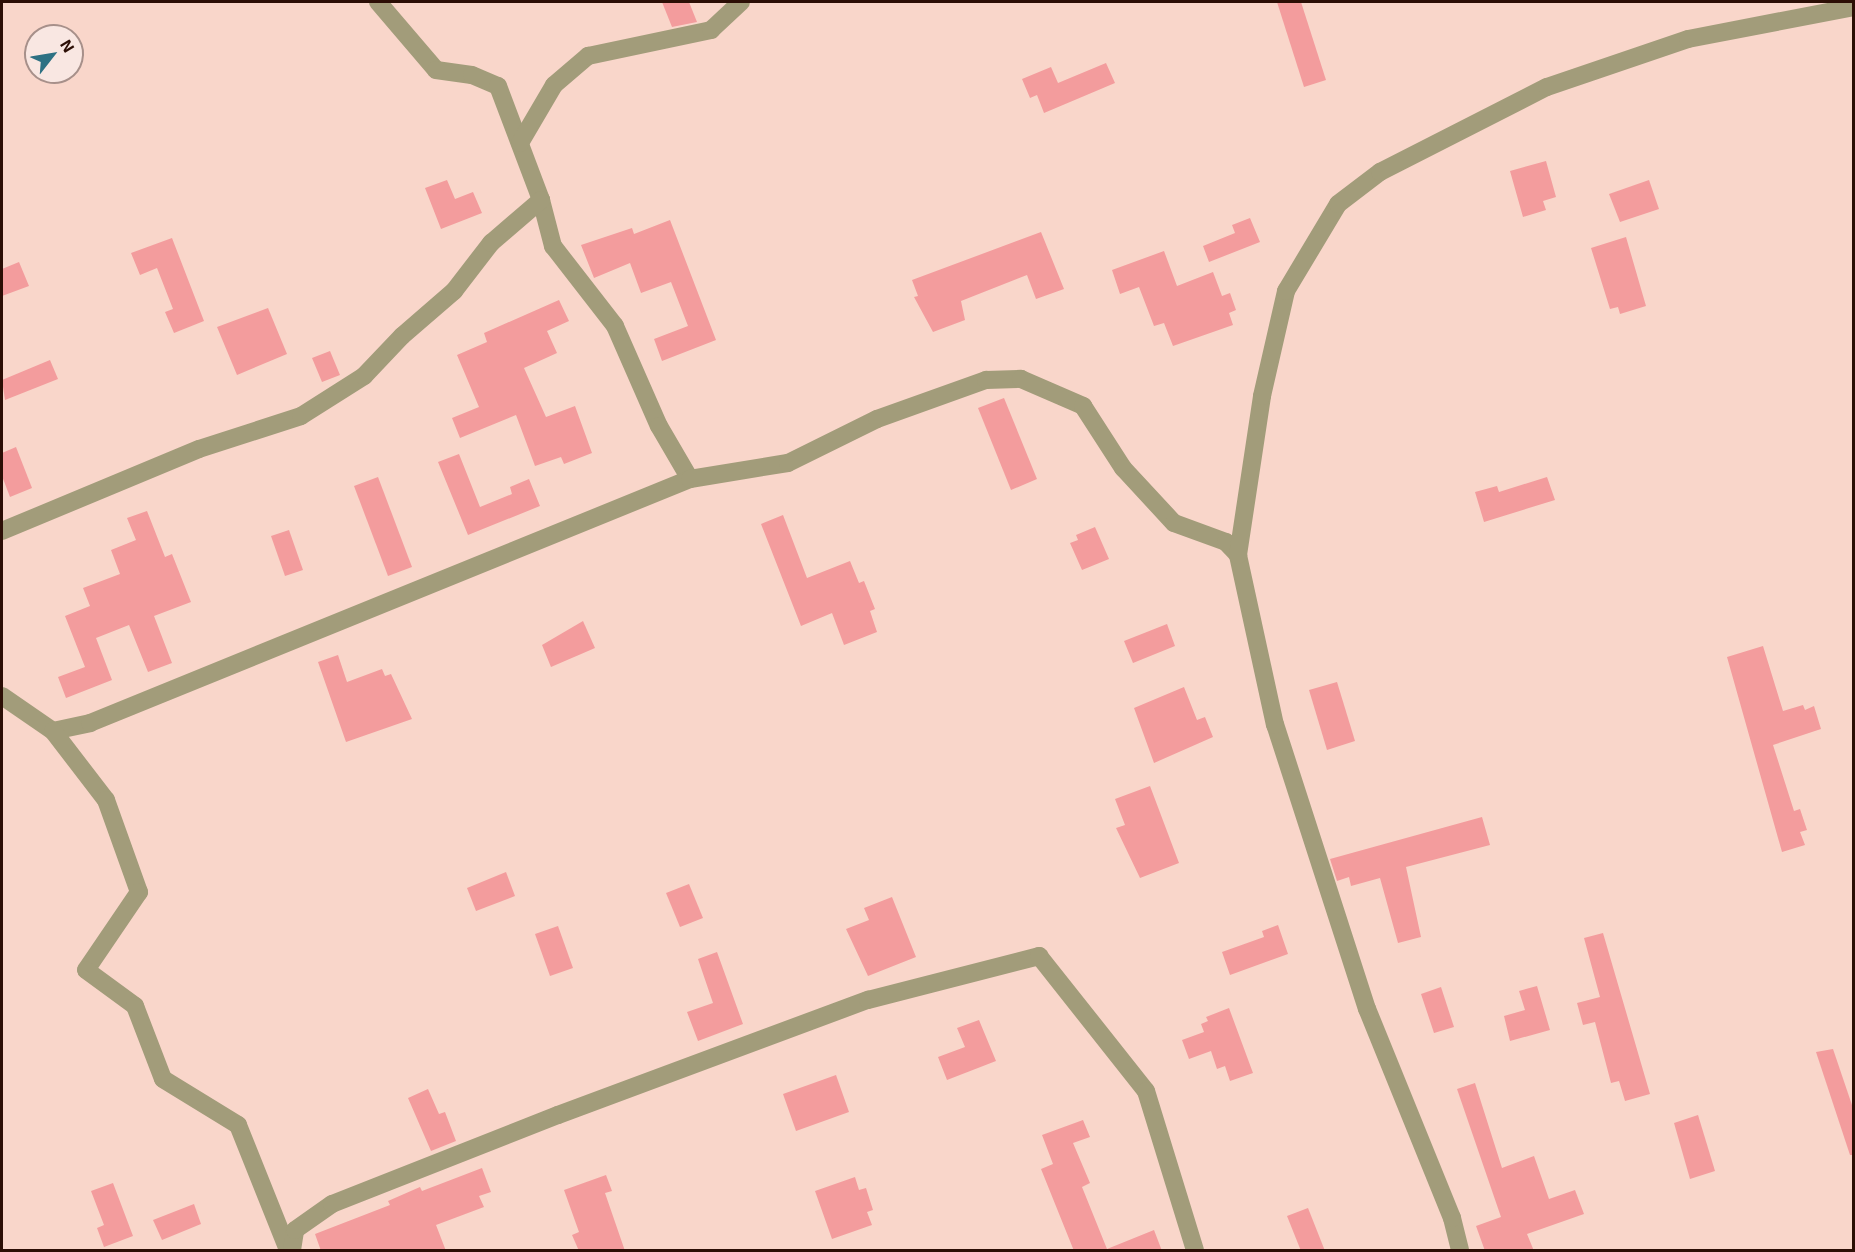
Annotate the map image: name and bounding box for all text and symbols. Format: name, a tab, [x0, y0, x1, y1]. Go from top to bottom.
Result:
north arrow	[24, 24, 84, 84]
text: N	[57, 36, 79, 55]

